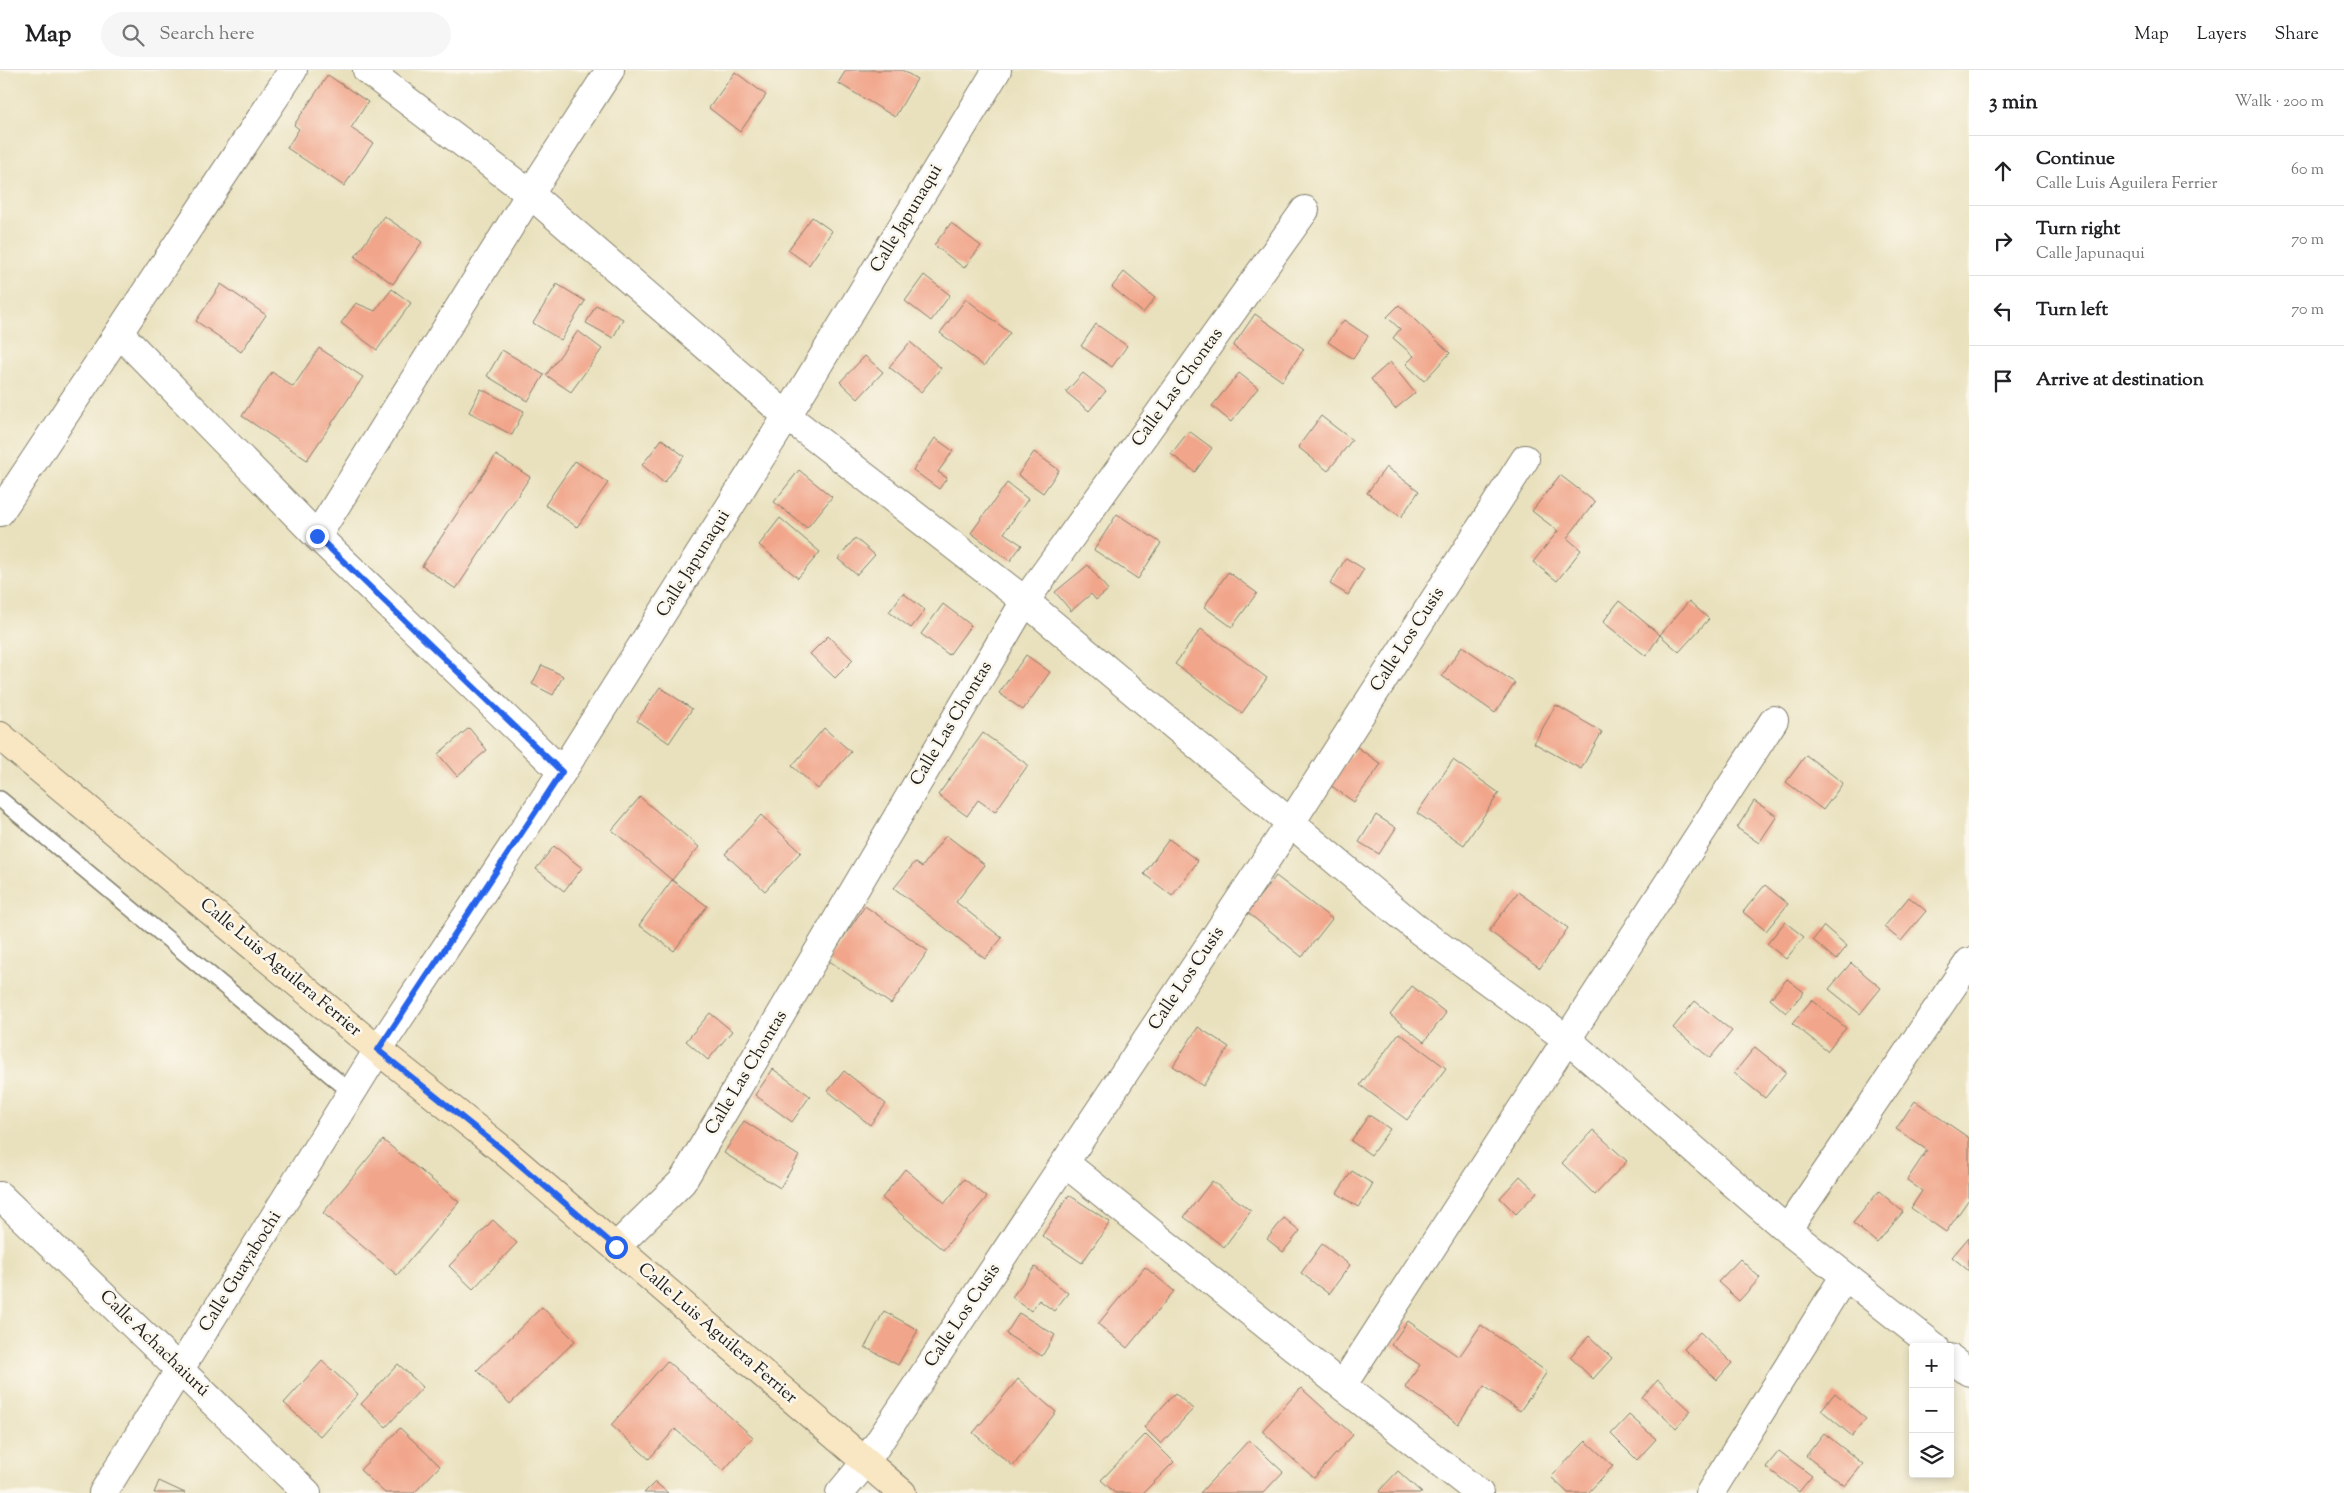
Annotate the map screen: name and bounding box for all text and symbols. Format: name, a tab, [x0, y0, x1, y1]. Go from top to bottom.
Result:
search box	[101, 12, 451, 57]
text: Map	[25, 18, 71, 52]
icon: search	[119, 21, 147, 49]
text: Search here	[159, 21, 255, 48]
text: Map	[2134, 22, 2169, 48]
text: Layers	[2197, 22, 2247, 48]
text: Share	[2275, 22, 2319, 48]
text: 3 min	[1989, 88, 2038, 118]
text: Walk · 200 m	[2235, 91, 2324, 114]
text: Continue	[2036, 146, 2115, 173]
icon: ahead	[1989, 157, 2017, 185]
text: 60 m	[2291, 159, 2324, 182]
street label: Calle Japunaqui	[864, 160, 950, 278]
text: Calle Luis Aguilera Ferrier	[2036, 173, 2218, 196]
text: Turn right	[2036, 216, 2120, 243]
icon: right	[1989, 227, 2017, 255]
text: 70 m	[2291, 229, 2324, 252]
text: Calle Japunaqui	[2036, 243, 2145, 266]
icon: left	[1989, 297, 2017, 325]
text: Turn left	[2036, 297, 2108, 324]
text: 70 m	[2291, 299, 2324, 322]
street label: Calle Las Chontas	[1126, 323, 1230, 453]
icon: arrive	[1989, 367, 2017, 395]
text: Arrive at destination	[2036, 367, 2204, 394]
street label: Calle Japunaqui	[651, 505, 737, 623]
route end	[306, 525, 329, 548]
street label: Calle Los Cusis	[1364, 583, 1452, 697]
street label: Calle Las Chontas	[904, 657, 1000, 791]
street label: Calle Luis Aguilera Ferrier	[193, 892, 367, 1044]
street label: Calle Los Cusis	[1143, 922, 1231, 1036]
street label: Calle Las Chontas	[699, 1006, 795, 1140]
street label: Calle Guayabochi	[193, 1206, 289, 1338]
route start	[605, 1236, 628, 1259]
street label: Calle Luis Aguilera Ferrier	[631, 1257, 803, 1411]
street label: Calle Los Cusis	[919, 1259, 1007, 1373]
street label: Calle Achachaiurú	[93, 1284, 215, 1404]
map controls	[1909, 1343, 1954, 1478]
button: +	[1909, 1343, 1954, 1388]
button: −	[1909, 1388, 1954, 1433]
button: layers	[1909, 1433, 1954, 1478]

